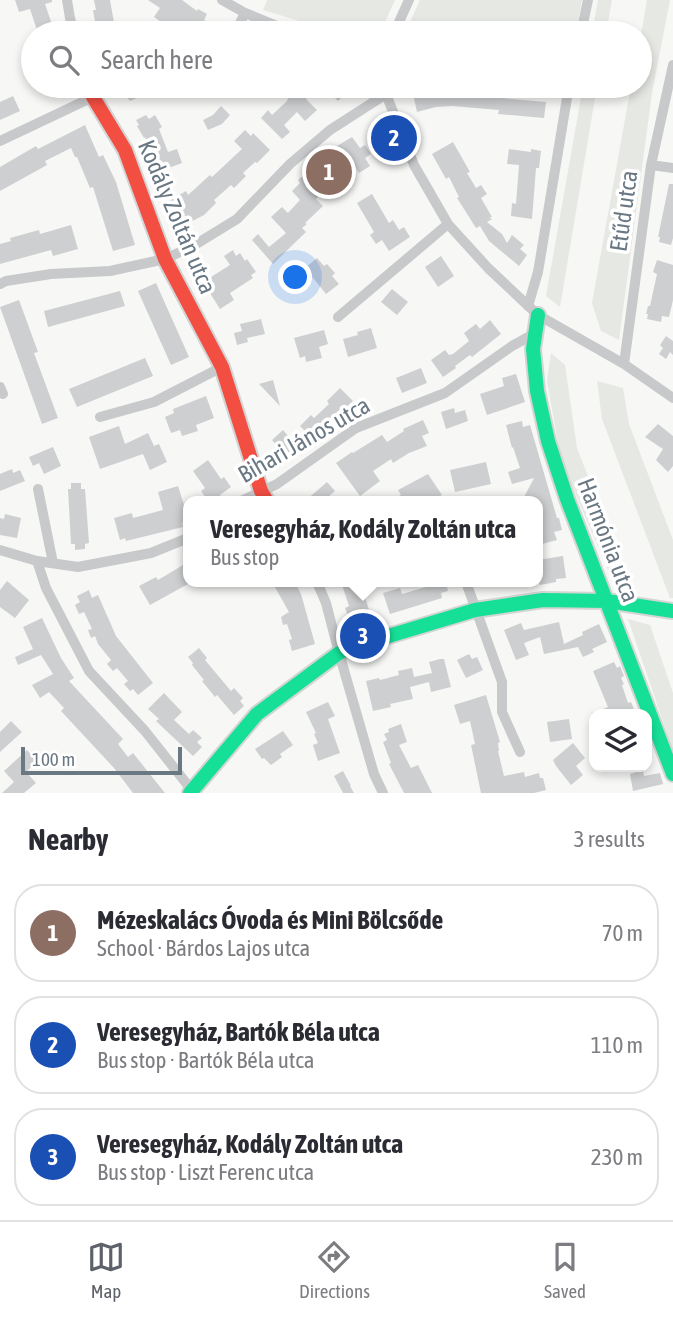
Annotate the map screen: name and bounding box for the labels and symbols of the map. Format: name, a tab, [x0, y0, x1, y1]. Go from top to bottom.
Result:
pin: 2	[371, 112, 417, 164]
street label: Kodály Zoltán utca	[133, 136, 222, 298]
pin: 1	[306, 146, 352, 198]
street label: Etűd utca	[604, 169, 643, 253]
your location	[278, 260, 312, 294]
street label: Bihari János utca	[233, 391, 374, 488]
street label: Harmónia utca	[572, 474, 644, 606]
pin: 3	[340, 610, 386, 662]
scale bar	[21, 744, 182, 776]

